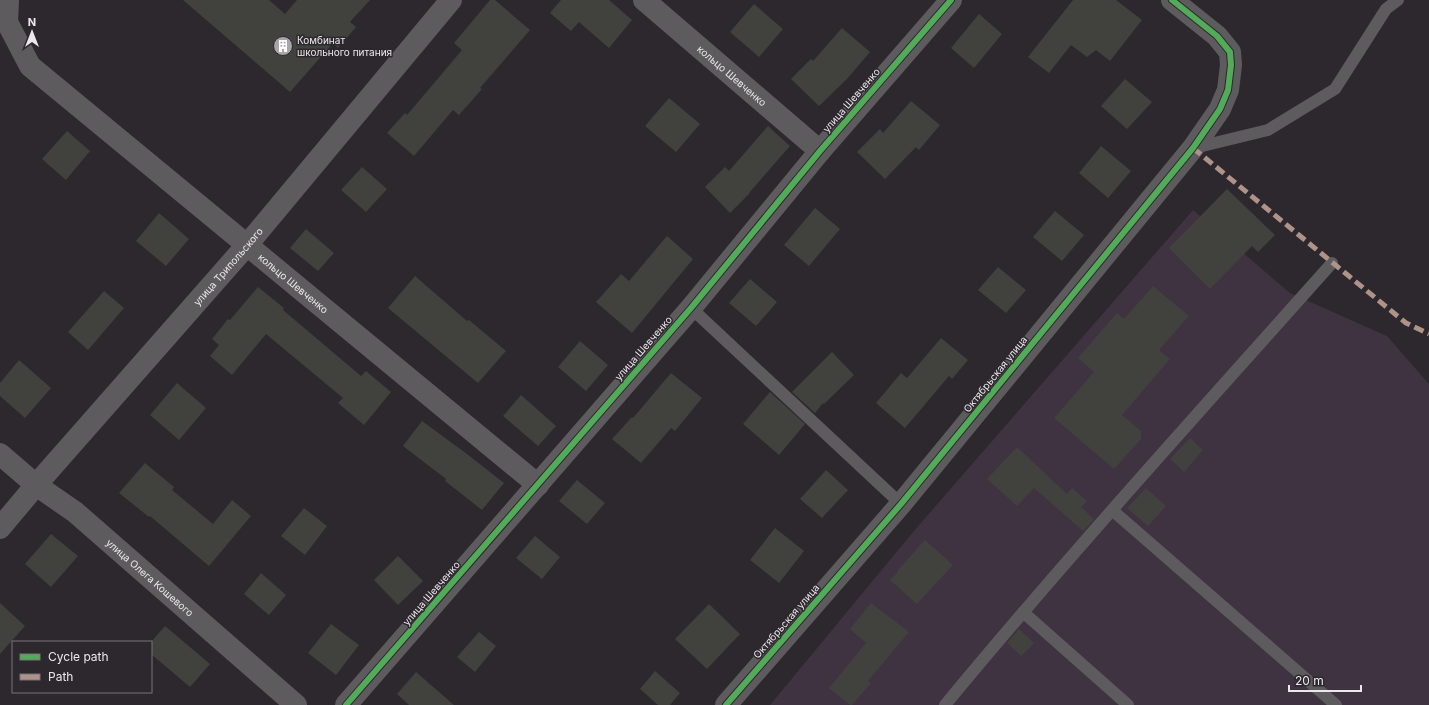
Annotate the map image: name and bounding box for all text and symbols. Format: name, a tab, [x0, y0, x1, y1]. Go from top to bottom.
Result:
north arrow	[12, 12, 52, 52]
text: N	[28, 15, 36, 29]
place label: Комбинат школьного питания	[297, 34, 392, 58]
building icon: Комбинат школьного питания	[272, 35, 294, 57]
street label: кольцо Шевченко	[695, 43, 769, 108]
street label: улица Шевченко	[820, 65, 882, 135]
street label: улица Трипольского	[191, 225, 265, 308]
street label: кольцо Шевченко	[256, 251, 331, 316]
street label: улица Шевченко	[612, 313, 674, 383]
street label: Октябрьская улица	[961, 334, 1029, 414]
street label: улица Олега Кошевого	[104, 536, 196, 619]
street label: улица Шевченко	[400, 558, 462, 628]
street label: Октябрьская улица	[750, 581, 822, 661]
legend	[12, 641, 152, 693]
text: Cycle path	[48, 649, 109, 664]
scale bar	[1289, 667, 1361, 693]
text: Path	[48, 669, 73, 684]
text: 20 m	[1295, 673, 1324, 688]

